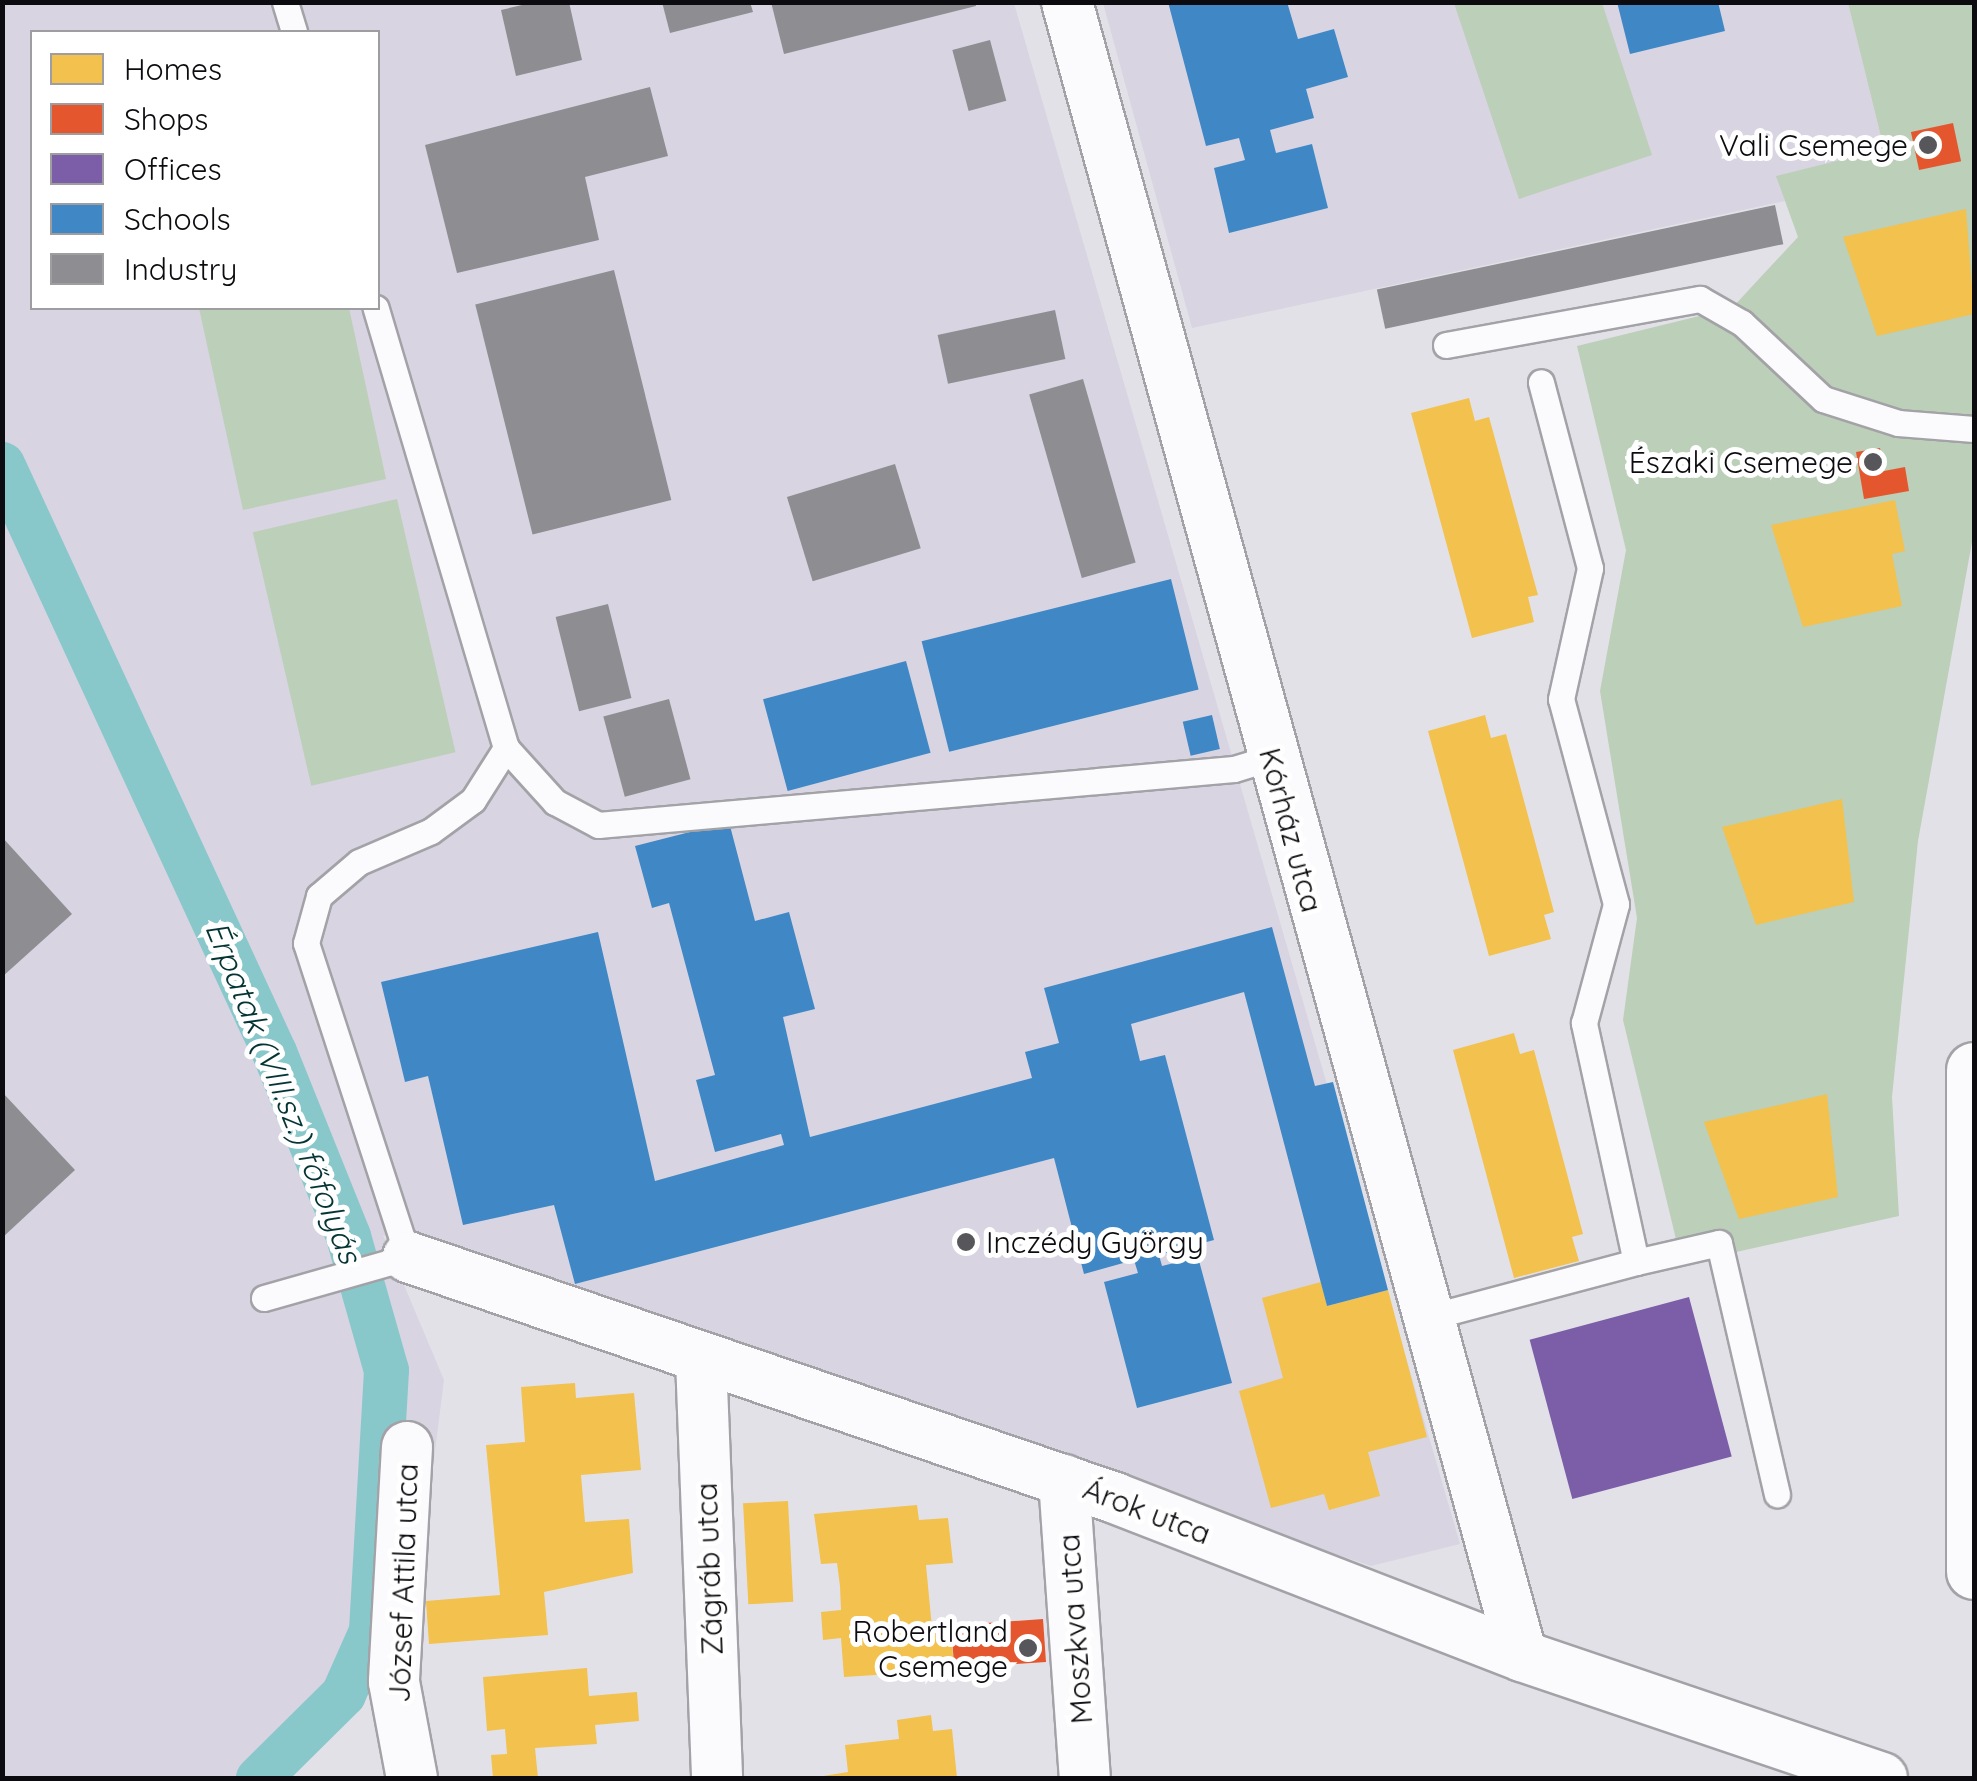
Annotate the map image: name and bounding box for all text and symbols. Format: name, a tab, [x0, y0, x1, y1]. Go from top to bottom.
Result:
legend	[30, 30, 380, 310]
text: Homes	[124, 50, 222, 88]
text: Shops	[124, 100, 208, 138]
place label: Vali Csemege	[1719, 127, 1908, 163]
marker: Vali Csemege	[1917, 134, 1939, 156]
text: Offices	[124, 150, 222, 188]
text: Schools	[124, 200, 231, 238]
text: Industry	[124, 250, 237, 288]
place label: Északi Csemege	[1629, 444, 1853, 480]
marker: Északi Csemege	[1862, 451, 1884, 473]
street label: Kórház utca	[1252, 744, 1330, 916]
water label: Érpatak (VIII.sz.) főfolyás	[198, 916, 370, 1268]
place label: Inczédy György	[986, 1224, 1204, 1260]
marker: Inczédy György	[955, 1231, 977, 1253]
street label: József Attila utca	[381, 1463, 425, 1703]
street label: Árok utca	[1078, 1470, 1216, 1552]
street label: Zágráb utca	[688, 1482, 730, 1656]
street label: Moszkva utca	[1050, 1533, 1100, 1725]
place label: Robertland Csemege	[852, 1613, 1008, 1684]
marker: Robertland Csemege	[1017, 1637, 1039, 1659]

